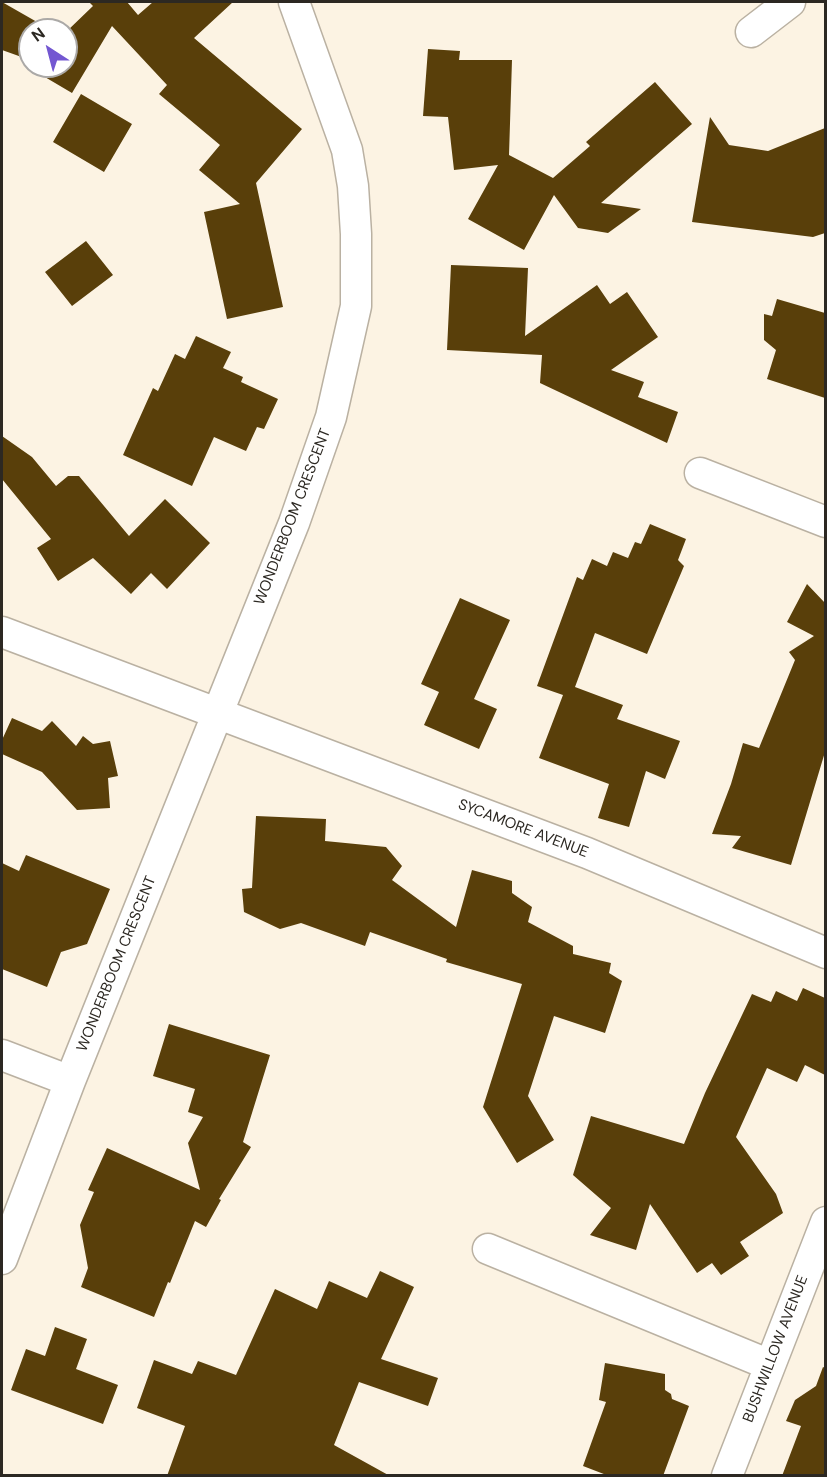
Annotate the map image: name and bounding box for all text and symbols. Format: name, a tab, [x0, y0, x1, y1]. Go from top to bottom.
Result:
north arrow	[18, 18, 78, 78]
text: N	[27, 23, 49, 47]
street label: WONDERBOOM CRESCENT	[251, 426, 335, 608]
street label: SYCAMORE AVENUE	[455, 796, 591, 862]
street label: WONDERBOOM CRESCENT	[74, 874, 160, 1054]
street label: BUSHWILLOW AVENUE	[740, 1273, 812, 1425]

